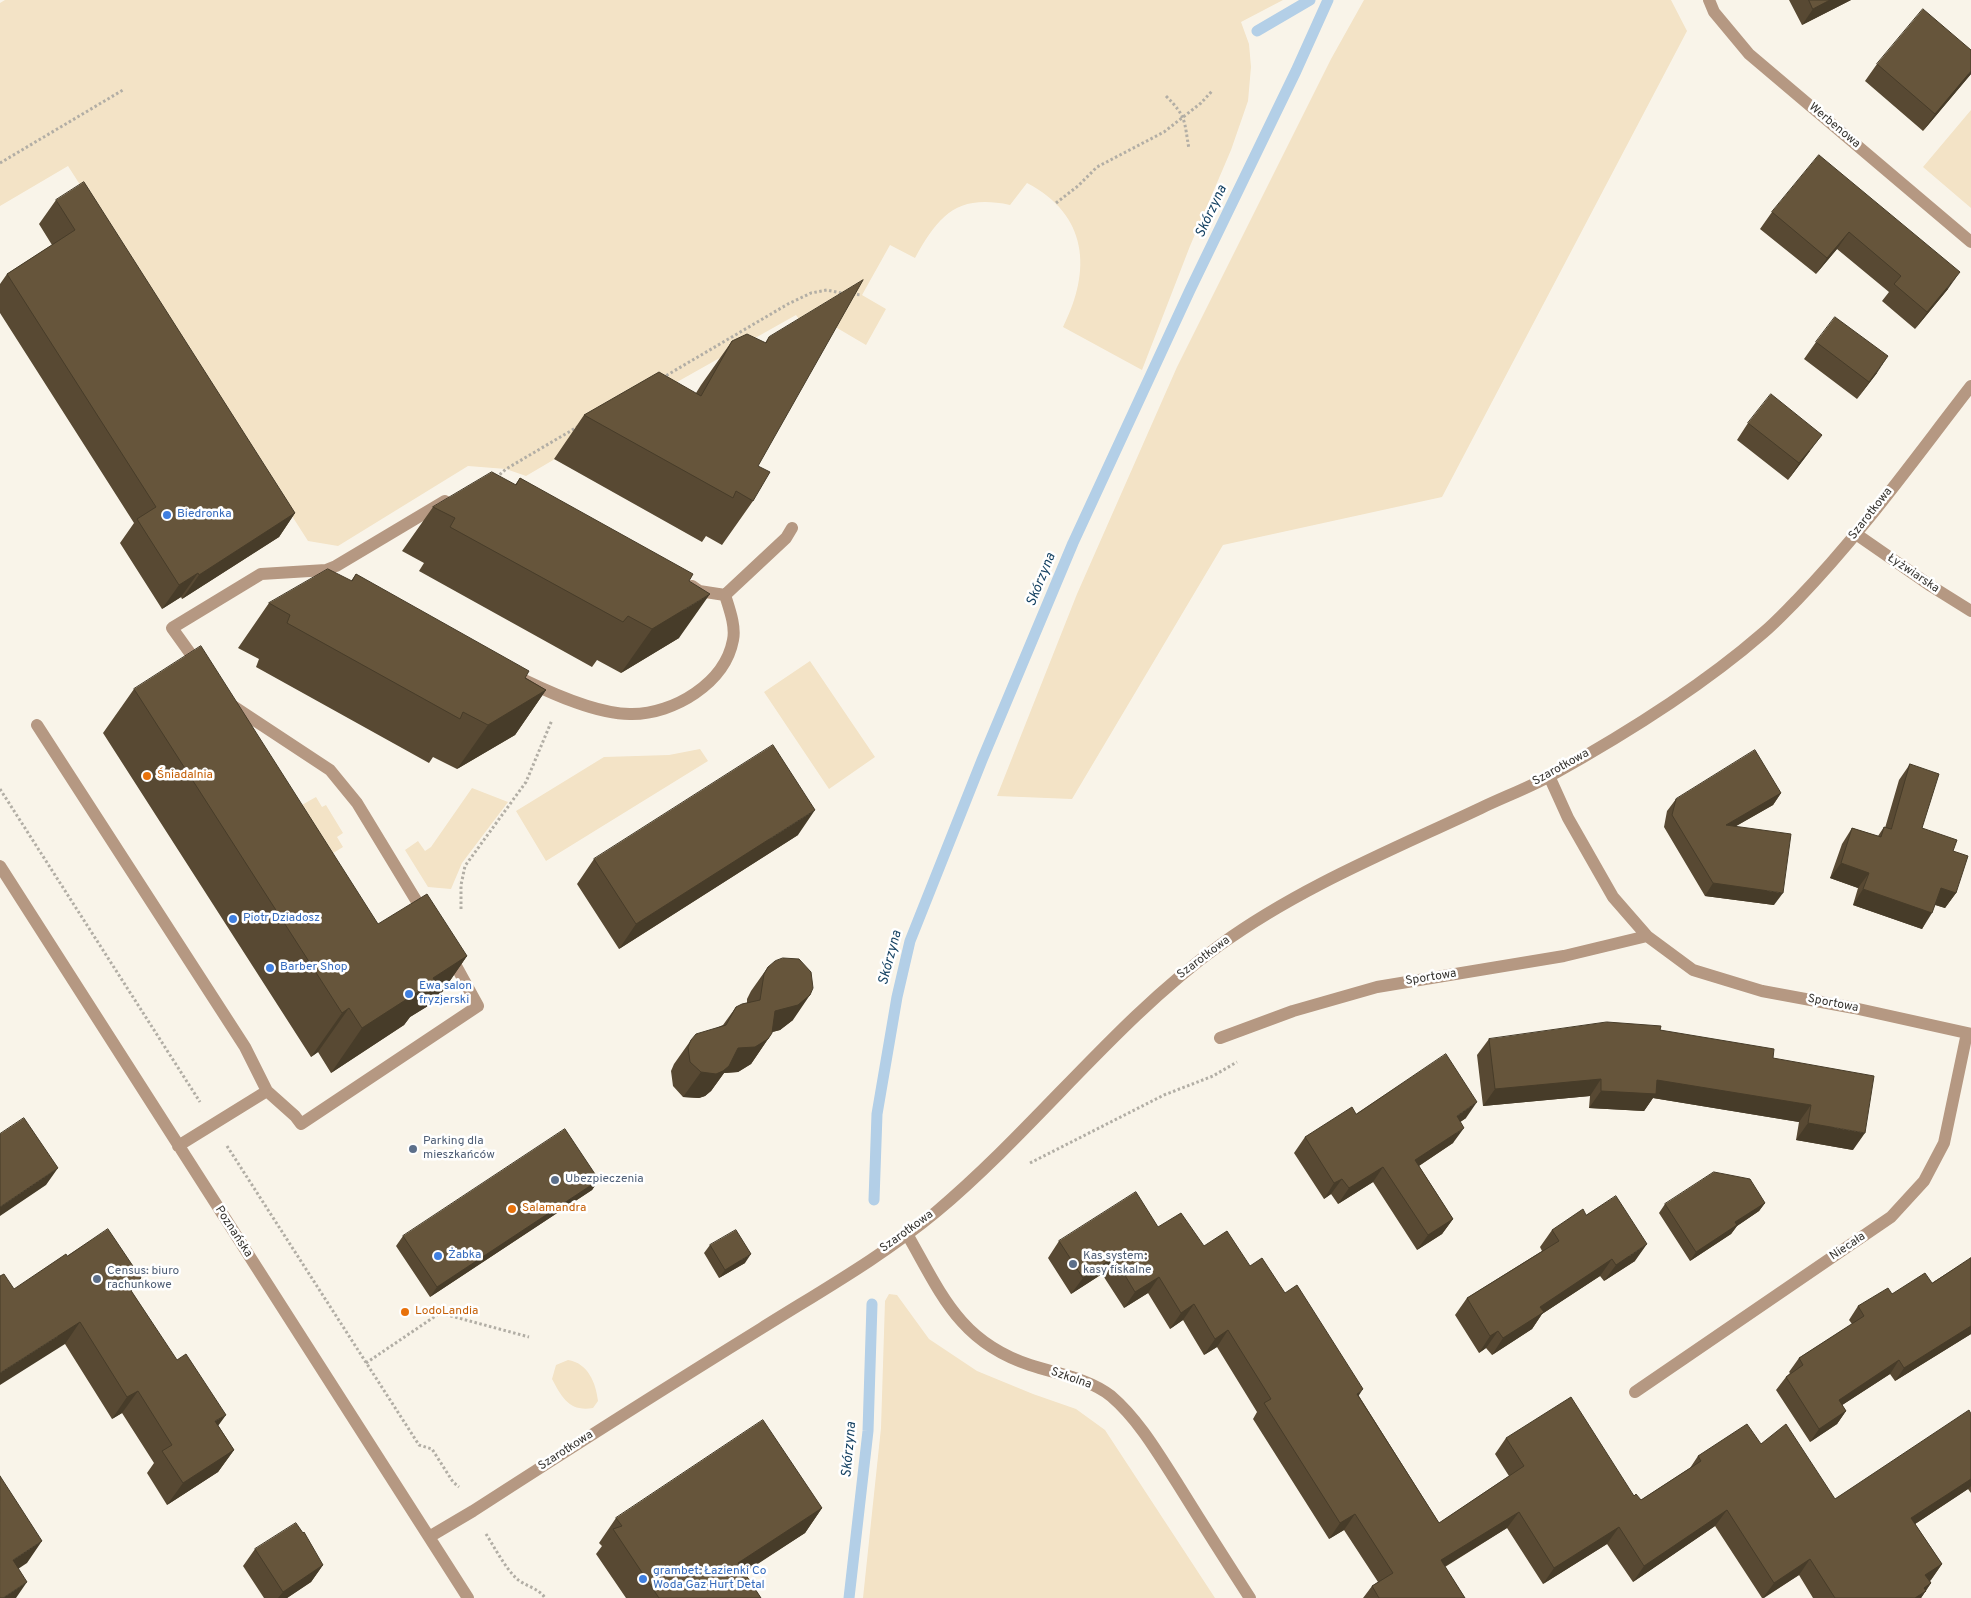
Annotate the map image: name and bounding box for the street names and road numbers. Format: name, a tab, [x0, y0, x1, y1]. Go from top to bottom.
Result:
street label: Werbenowa	[1805, 100, 1863, 152]
street label: Szarotkowa	[1846, 485, 1896, 543]
street label: Łyżwiarska	[1884, 551, 1942, 597]
street label: Szarotkowa	[1530, 747, 1592, 789]
street label: Szarotkowa	[1175, 933, 1233, 983]
street label: Sportowa	[1404, 967, 1458, 989]
street label: Sportowa	[1806, 992, 1860, 1016]
street label: Poznańska	[211, 1204, 255, 1260]
street label: Szarotkowa	[878, 1208, 936, 1256]
street label: Niecała	[1827, 1230, 1869, 1264]
street label: Szkolna	[1049, 1365, 1093, 1393]
street label: Szarotkowa	[536, 1428, 596, 1474]

